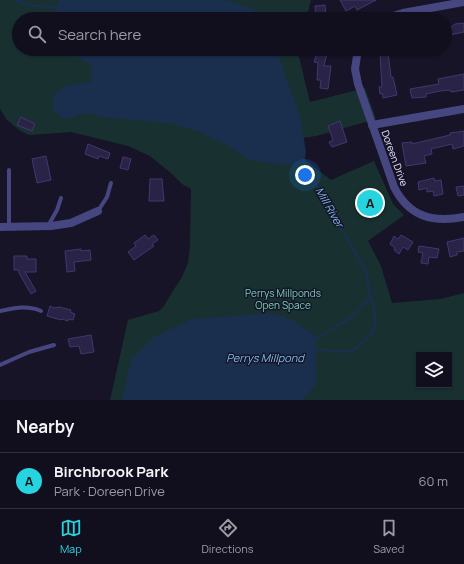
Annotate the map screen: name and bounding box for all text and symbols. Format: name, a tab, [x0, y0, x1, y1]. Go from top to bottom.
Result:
search box	[12, 12, 452, 56]
icon: search	[26, 23, 48, 45]
text: Search here	[58, 24, 141, 45]
street label: Doreen Drive	[378, 128, 412, 188]
your location	[295, 165, 315, 185]
water label: Mill River	[312, 184, 349, 232]
pin: A	[357, 188, 383, 218]
park label: Perrys Millponds Open Space	[245, 286, 321, 312]
water label: Perrys Millpond	[226, 350, 305, 365]
map controls	[416, 352, 452, 388]
button: layers	[416, 352, 452, 388]
text: Nearby	[16, 415, 74, 438]
text: Birchbrook Park	[54, 461, 168, 482]
text: A	[25, 472, 33, 490]
text: 60 m	[418, 472, 448, 490]
text: Park · Doreen Drive	[54, 482, 165, 500]
tab: Map	[60, 517, 82, 556]
tab: Directions	[201, 517, 254, 556]
tab: Saved	[373, 517, 404, 556]

